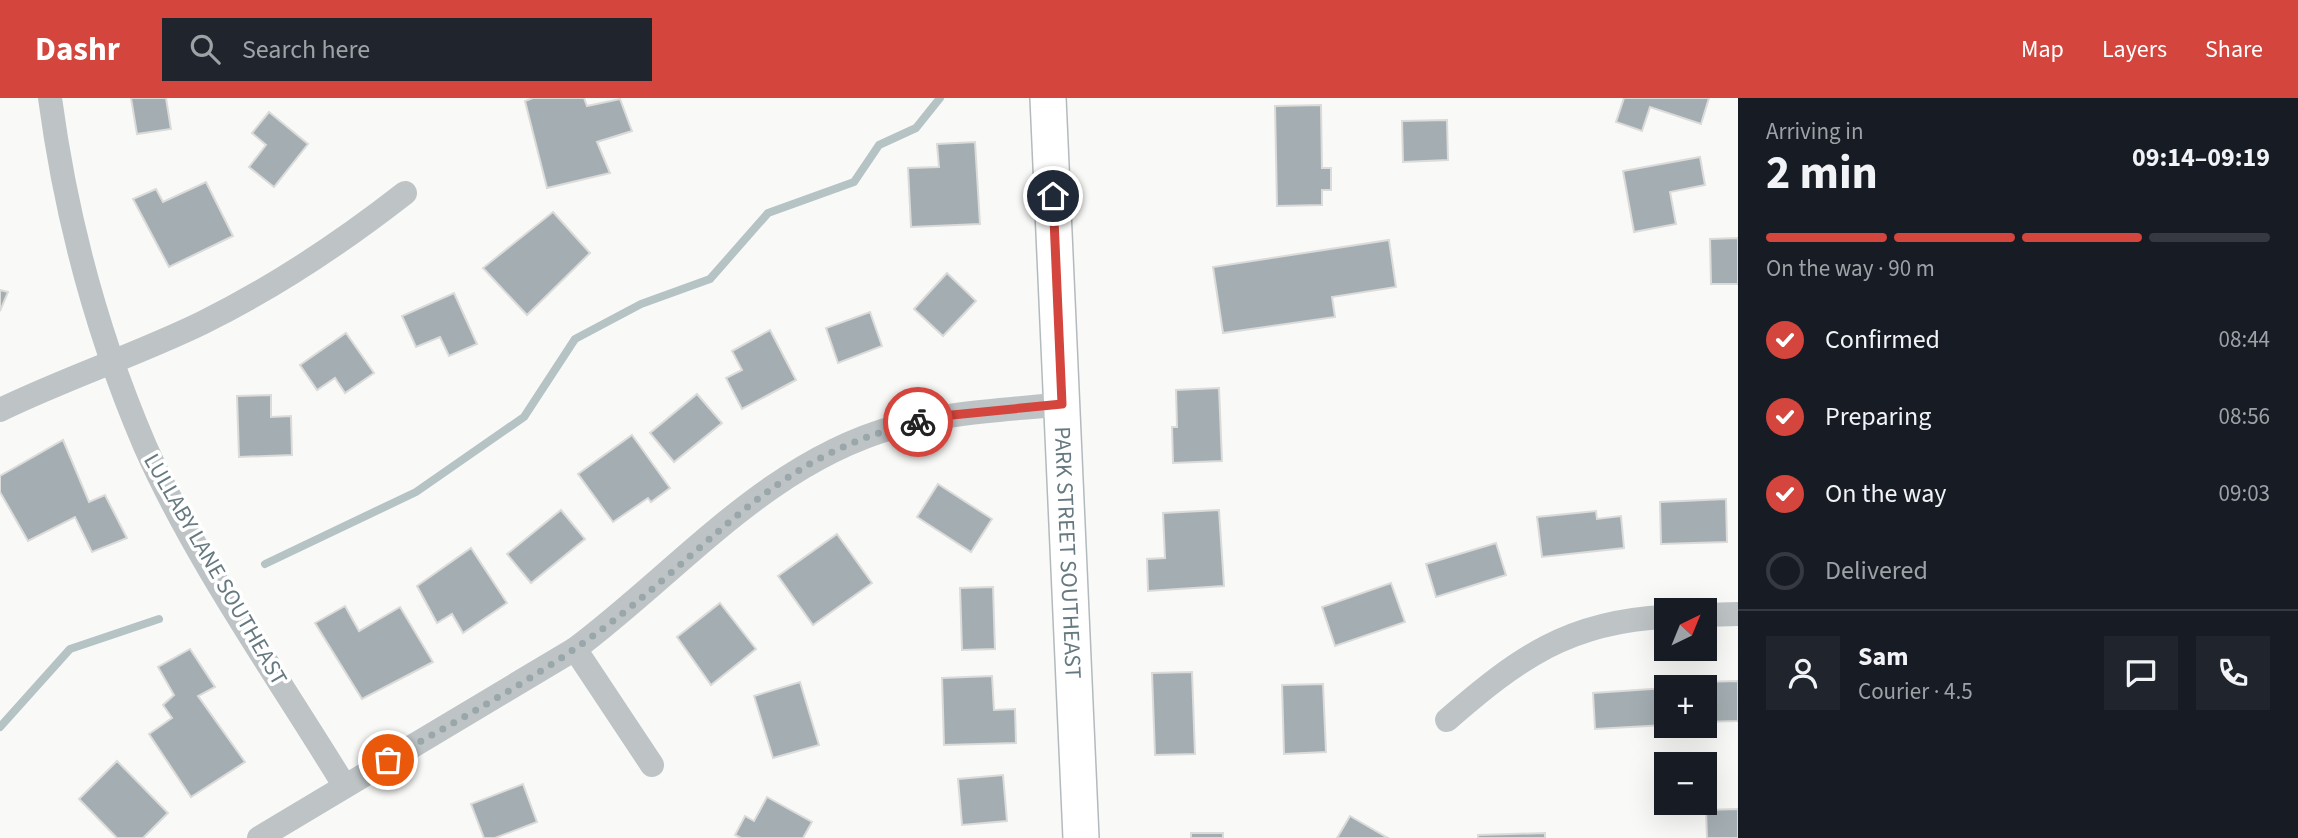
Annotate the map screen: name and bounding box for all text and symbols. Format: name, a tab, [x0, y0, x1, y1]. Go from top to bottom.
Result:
search box	[162, 18, 652, 81]
text: Dashr	[35, 26, 120, 73]
icon: search	[186, 30, 224, 68]
text: Search here	[242, 31, 370, 68]
text: Map	[2021, 32, 2064, 67]
text: Layers	[2102, 32, 2167, 67]
text: Share	[2205, 32, 2263, 67]
text: Arriving in	[1766, 115, 1864, 148]
text: 09:14–09:19	[2132, 139, 2270, 176]
text: 2 min	[1766, 141, 1878, 206]
pin	[1023, 166, 1083, 226]
icon: home	[1034, 177, 1072, 215]
text: On the way · 90 m	[1766, 252, 1935, 285]
icon: check	[1766, 321, 1804, 359]
text: Confirmed	[1825, 321, 1940, 358]
text: 08:44	[2219, 323, 2270, 356]
courier	[883, 387, 953, 457]
icon: check	[1766, 398, 1804, 436]
text: Preparing	[1825, 398, 1931, 435]
text: 08:56	[2219, 400, 2270, 433]
icon: bike	[899, 403, 937, 441]
street label: PARK STREET SOUTHEAST	[1046, 426, 1090, 679]
street label: LULLABY LANE SOUTHEAST	[136, 447, 296, 691]
icon: check	[1766, 475, 1804, 513]
text: On the way	[1825, 475, 1946, 512]
text: 09:03	[2219, 477, 2270, 510]
text: Delivered	[1825, 552, 1928, 589]
north arrow	[1654, 598, 1717, 662]
map controls	[1654, 598, 1717, 815]
button: person	[1766, 636, 1840, 710]
button: chat	[2104, 636, 2178, 710]
button: phone	[2196, 636, 2270, 710]
text: Sam	[1858, 638, 1908, 675]
button: +	[1654, 675, 1717, 738]
text: Courier · 4.5	[1858, 675, 1973, 708]
pin	[358, 730, 418, 790]
icon: bag	[369, 741, 407, 779]
button: −	[1654, 752, 1717, 815]

